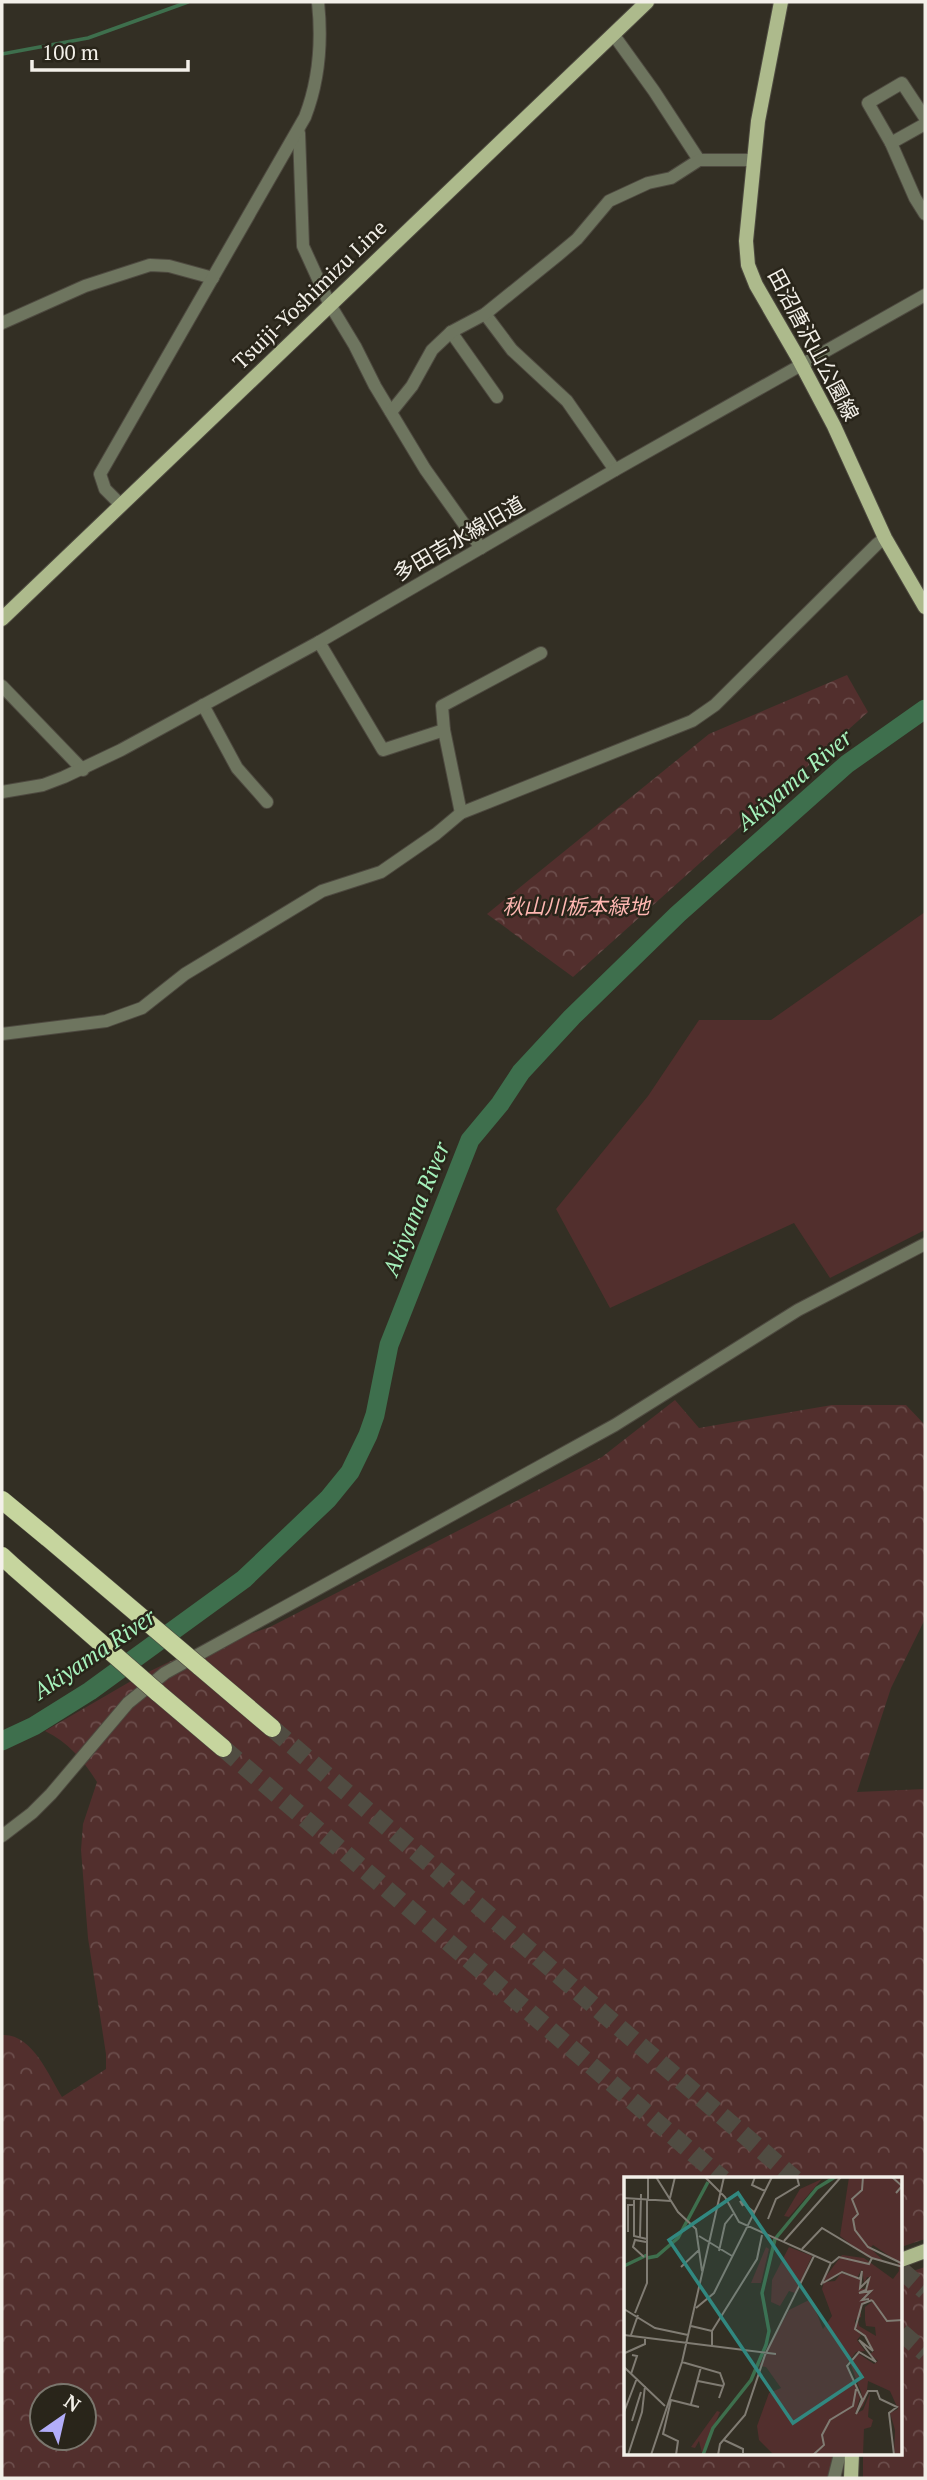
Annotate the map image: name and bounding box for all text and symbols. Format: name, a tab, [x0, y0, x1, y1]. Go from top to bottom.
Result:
scale bar	[32, 28, 187, 72]
text: 100 m	[42, 38, 99, 66]
street label: Tsuiji-Yoshimizu Line	[226, 213, 392, 375]
street label: 田沼唐沢山公園線	[762, 264, 866, 425]
street label: 多田吉水線旧道	[388, 489, 529, 587]
water label: Akiyama River	[728, 721, 859, 838]
park label: 秋山川栃本緑地	[503, 892, 651, 920]
water label: Akiyama River	[374, 1136, 457, 1282]
water label: Akiyama River	[25, 1600, 162, 1707]
inset map	[624, 2177, 902, 2456]
north arrow	[28, 2382, 98, 2452]
text: N	[60, 2388, 86, 2417]

